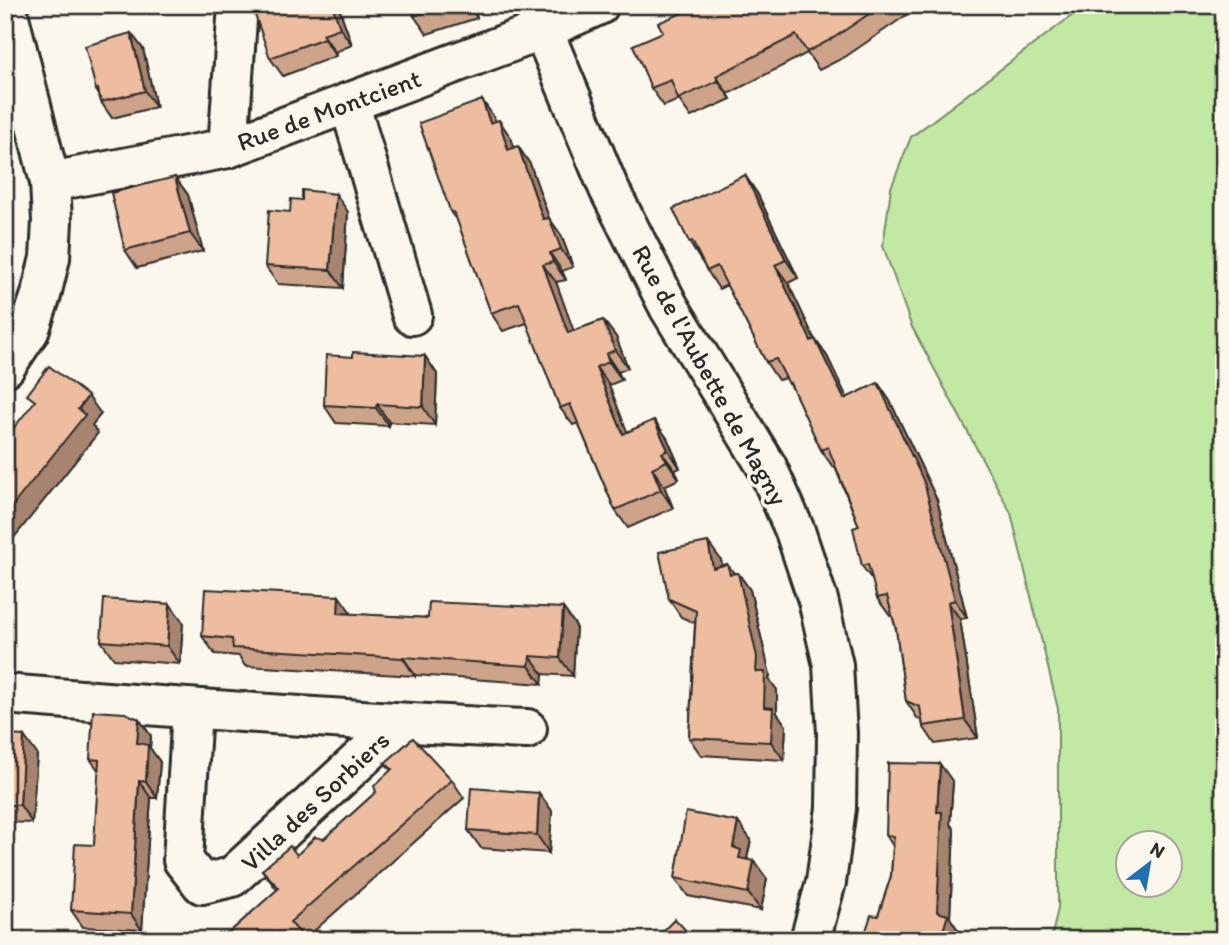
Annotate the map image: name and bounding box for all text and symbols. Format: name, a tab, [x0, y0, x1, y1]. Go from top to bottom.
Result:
street label: Rue de Montcient	[233, 62, 426, 158]
street label: Rue de l'Aubette de Magny	[625, 239, 795, 511]
street label: Villa des Sorbiers	[234, 724, 396, 878]
north arrow	[1114, 830, 1184, 900]
text: N	[1146, 837, 1169, 863]

